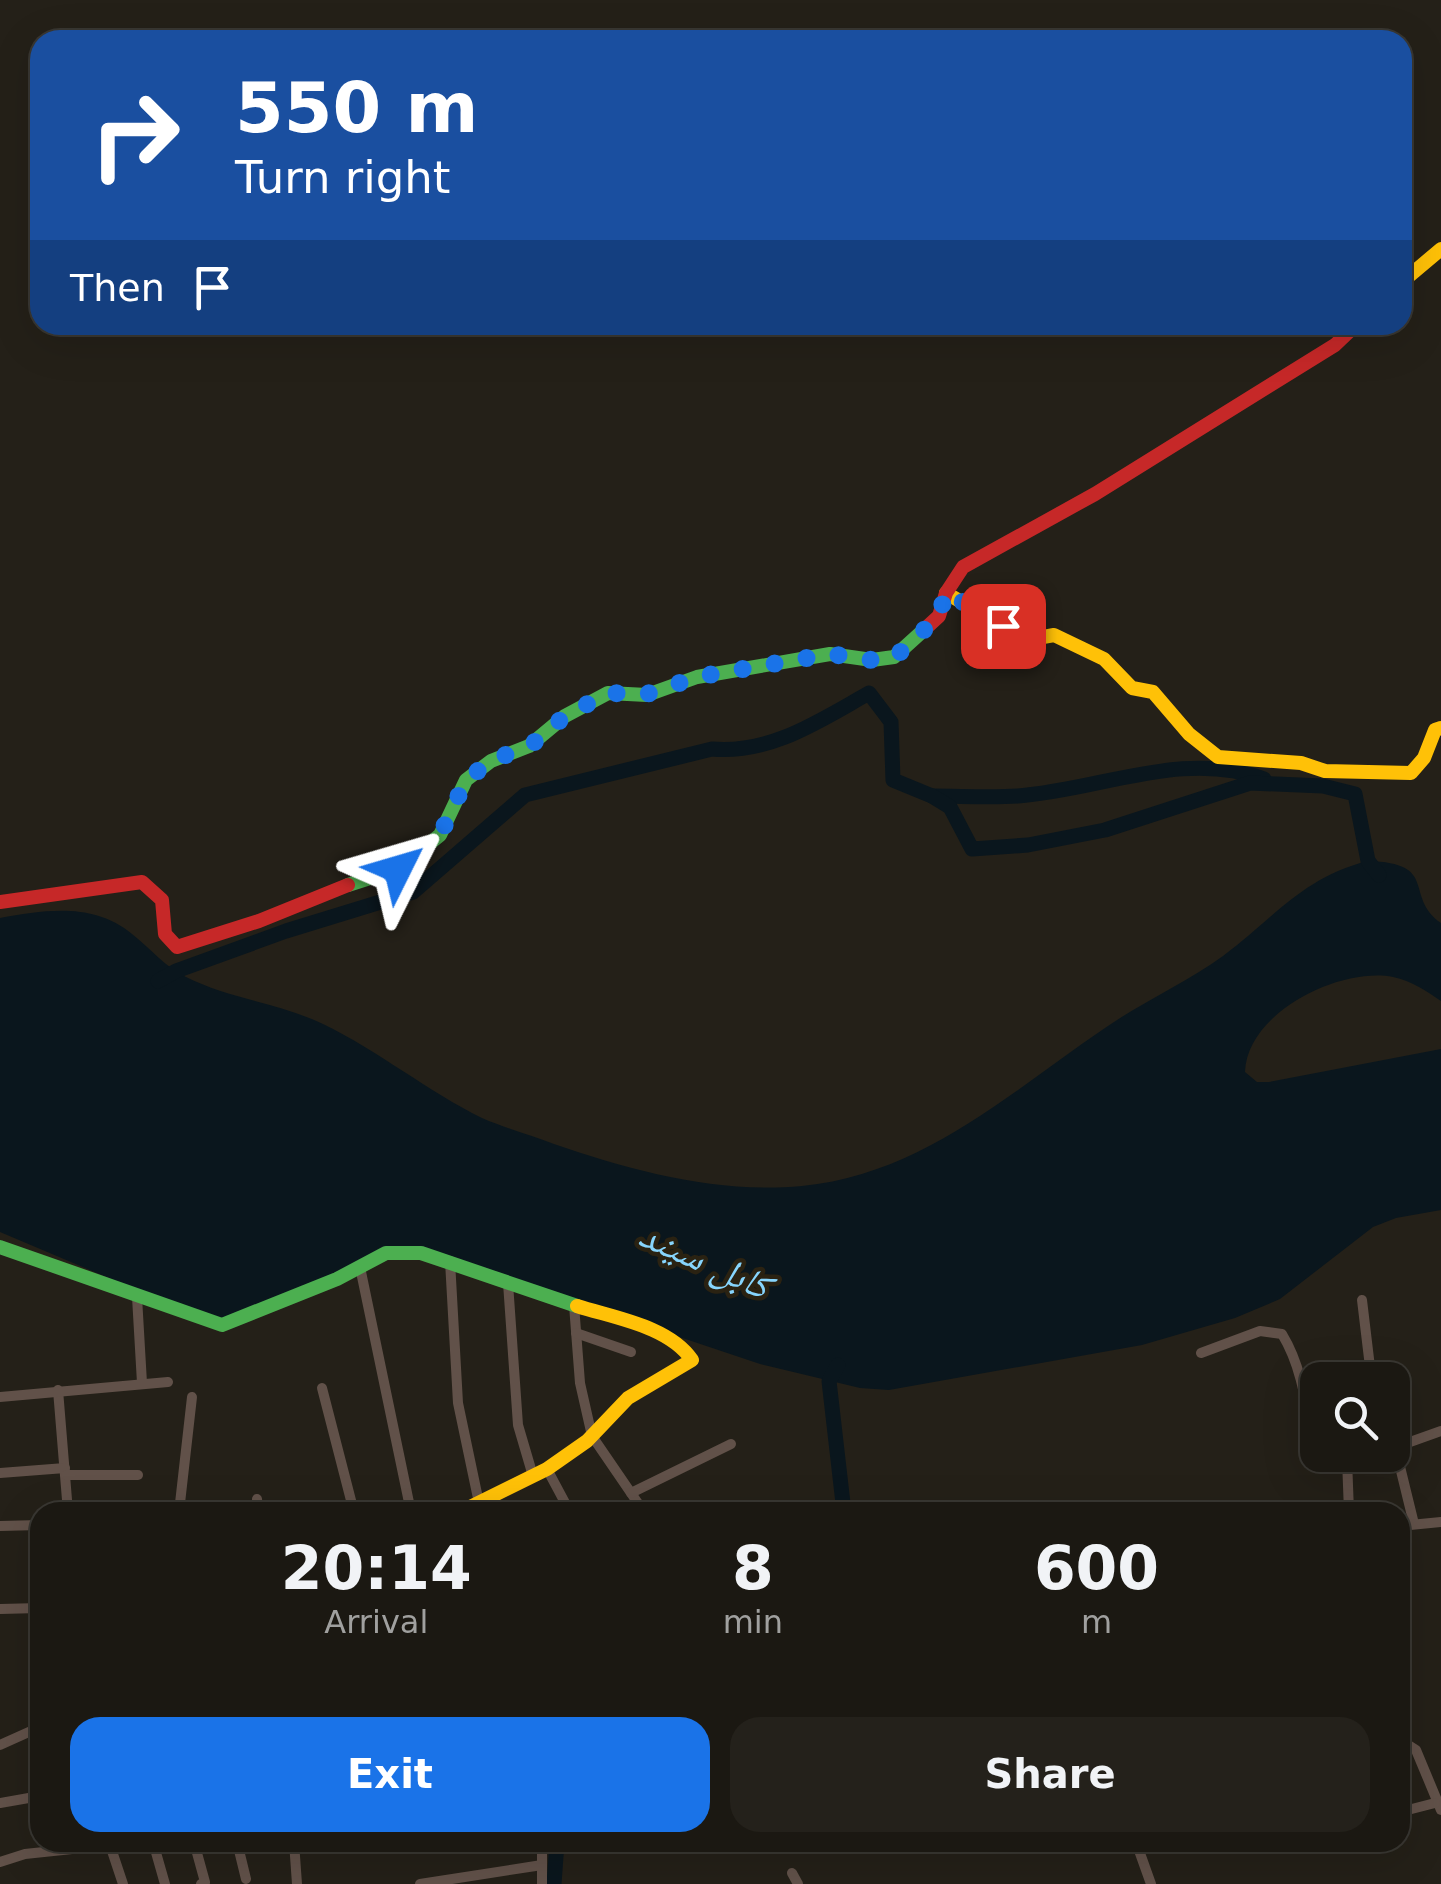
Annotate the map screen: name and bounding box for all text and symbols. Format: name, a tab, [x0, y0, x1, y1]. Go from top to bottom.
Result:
text: 550 m	[235, 67, 478, 149]
icon: right	[70, 70, 200, 200]
text: Turn right	[235, 151, 450, 204]
icon: arrive	[185, 260, 240, 315]
text: Then	[70, 266, 165, 310]
pin	[961, 584, 1046, 669]
icon: arrive	[976, 599, 1031, 654]
position arrow	[346, 817, 450, 921]
water label: کابل سيند	[633, 1212, 783, 1312]
map controls	[1300, 1362, 1410, 1472]
button: search	[1300, 1362, 1410, 1472]
text: 20:14	[281, 1533, 472, 1603]
text: 8	[732, 1533, 774, 1603]
text: 600	[1034, 1533, 1159, 1603]
text: Arrival	[324, 1603, 428, 1641]
text: min	[723, 1603, 783, 1641]
text: m	[1081, 1603, 1112, 1641]
button: Exit	[70, 1717, 710, 1832]
button: Share	[730, 1717, 1370, 1832]

